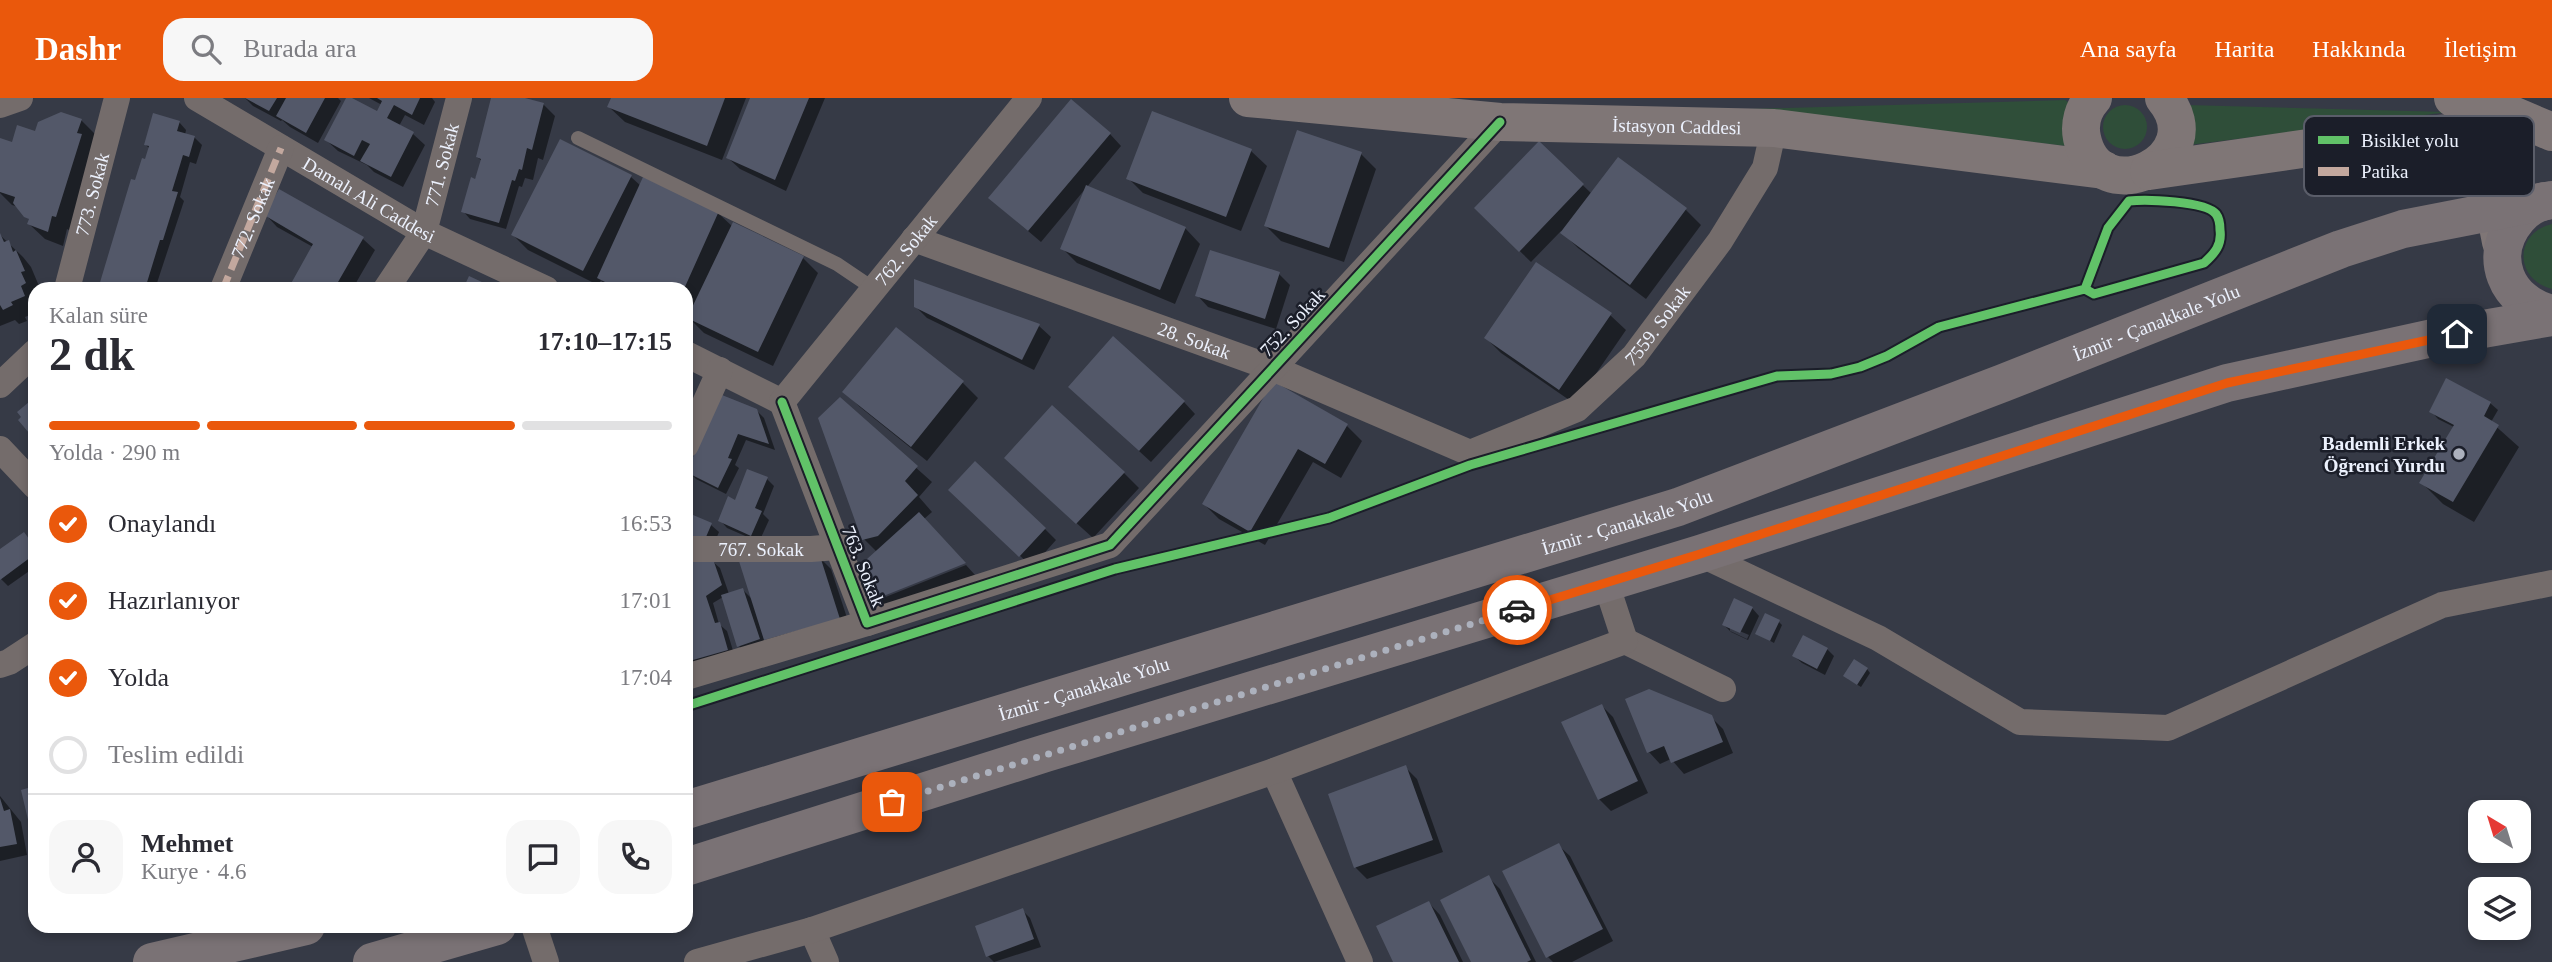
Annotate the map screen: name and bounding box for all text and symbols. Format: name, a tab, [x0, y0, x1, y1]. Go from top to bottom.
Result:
search box	[163, 18, 653, 81]
icon: search	[187, 30, 225, 68]
text: Dashr	[35, 31, 121, 67]
text: Burada ara	[243, 34, 357, 63]
text: Ana sayfa	[2080, 36, 2176, 62]
text: Harita	[2214, 36, 2274, 62]
text: Hakkında	[2312, 36, 2406, 62]
text: İletişim	[2444, 36, 2517, 62]
street label: İstasyon Caddesi	[1612, 114, 1742, 138]
legend	[2304, 116, 2534, 196]
street label: 771. Sokak	[421, 120, 463, 209]
text: Bisiklet yolu	[2361, 130, 2459, 151]
street label: 773. Sokak	[71, 150, 113, 238]
street label: Damalı Ali Caddesi	[299, 153, 439, 247]
text: Patika	[2361, 161, 2409, 182]
street label: 772. Sokak	[227, 174, 279, 262]
street label: 762. Sokak	[871, 210, 941, 290]
street label: İzmir - Çanakkale Yolu	[2070, 280, 2243, 365]
street label: 7559. Sokak	[1621, 281, 1695, 370]
street label: 752. Sokak	[1256, 284, 1330, 361]
text: Kalan süre	[49, 303, 148, 328]
pin	[2427, 304, 2487, 364]
icon: home	[2438, 315, 2476, 353]
street label: 28. Sokak	[1155, 318, 1234, 363]
text: 17:10–17:15	[538, 327, 672, 356]
text: 2 dk	[49, 329, 135, 380]
place label: Bademli Erkek Öğrenci Yurdu	[2322, 433, 2445, 476]
text: Yolda · 290 m	[49, 440, 180, 465]
marker: Bademli Erkek Öğrenci Yurdu	[2451, 446, 2467, 462]
street label: İzmir - Çanakkale Yolu	[1539, 485, 1715, 559]
icon: check	[49, 505, 87, 543]
text: Onaylandı	[108, 509, 216, 538]
text: 16:53	[620, 511, 672, 536]
street label: 763. Sokak	[838, 523, 889, 610]
street label: 767. Sokak	[718, 539, 804, 560]
courier	[1482, 575, 1552, 645]
icon: check	[49, 582, 87, 620]
text: Hazırlanıyor	[108, 586, 239, 615]
text: 17:01	[620, 588, 672, 613]
icon: car	[1498, 591, 1536, 629]
street label: İzmir - Çanakkale Yolu	[996, 653, 1172, 725]
icon: check	[49, 659, 87, 697]
text: Yolda	[108, 663, 169, 692]
text: 17:04	[620, 665, 672, 690]
text: Teslim edildi	[108, 740, 244, 769]
pin	[862, 772, 922, 832]
icon: bag	[873, 783, 911, 821]
north arrow	[2468, 800, 2530, 863]
map controls	[2468, 800, 2531, 940]
button: person	[49, 820, 123, 894]
button: chat	[506, 820, 580, 894]
button: phone	[598, 820, 672, 894]
text: Mehmet	[141, 829, 233, 858]
text: Kurye · 4.6	[141, 859, 246, 884]
button: layers	[2468, 877, 2531, 940]

